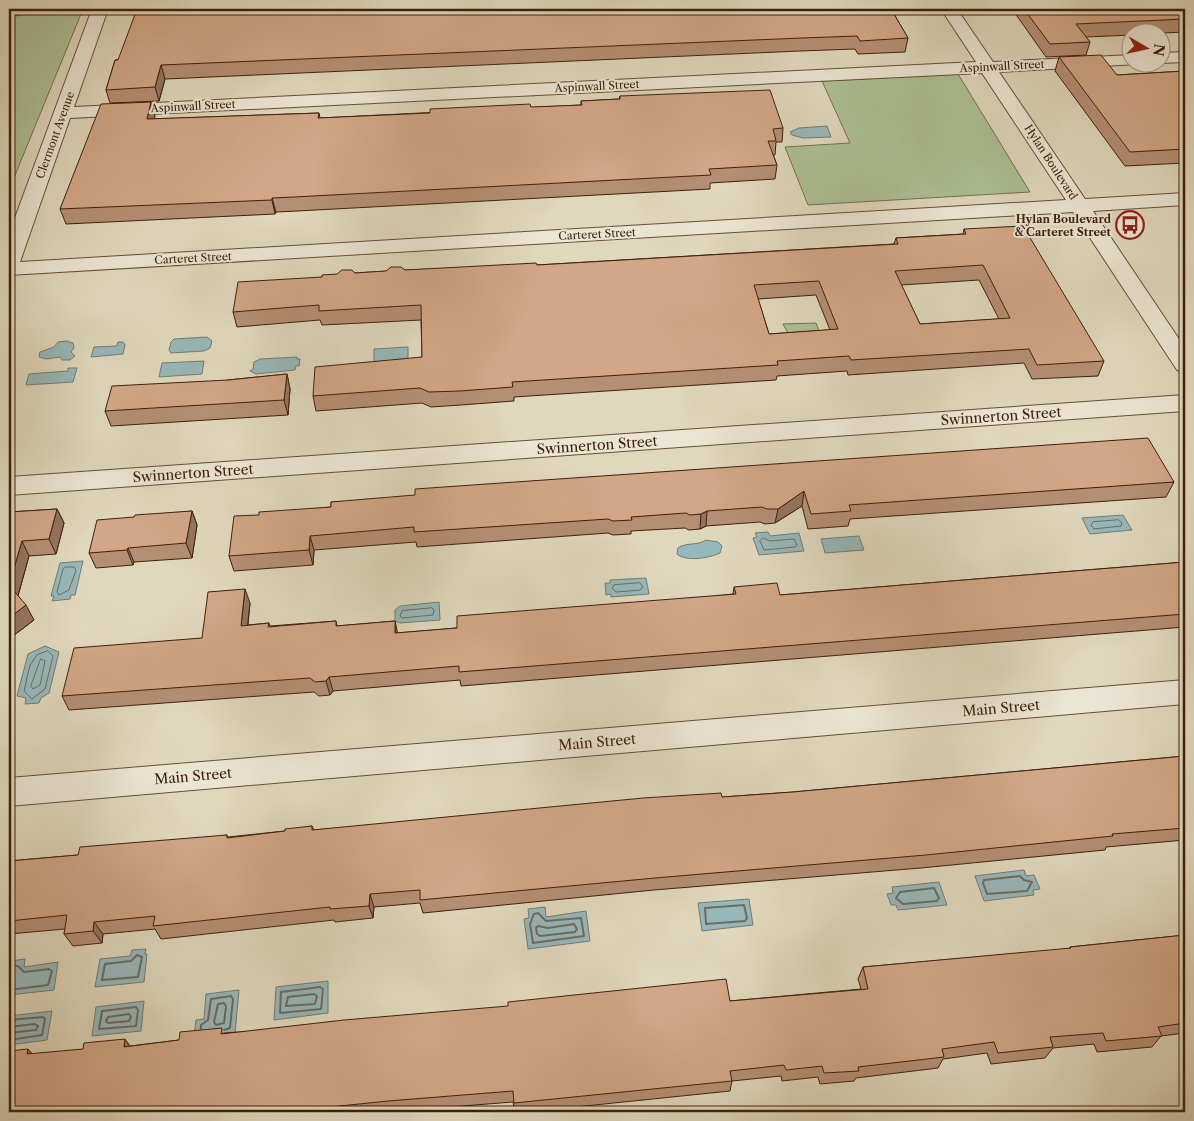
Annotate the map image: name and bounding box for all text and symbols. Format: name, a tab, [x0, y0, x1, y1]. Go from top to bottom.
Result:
north arrow	[1122, 22, 1172, 72]
text: N	[1149, 43, 1169, 57]
street label: Aspinwall Street	[958, 57, 1045, 75]
street label: Aspinwall Street	[553, 77, 640, 95]
street label: Clermont Avenue	[33, 89, 77, 181]
street label: Aspinwall Street	[149, 97, 236, 115]
street label: Hylan Boulevard	[1021, 122, 1081, 203]
bus stop icon: Hylan Boulevard & Carteret Street	[1115, 210, 1145, 240]
place label: Hylan Boulevard & Carteret Street	[1014, 212, 1112, 239]
street label: Carteret Street	[558, 225, 636, 243]
street label: Carteret Street	[154, 249, 232, 267]
street label: Swinnerton Street	[940, 403, 1062, 429]
street label: Swinnerton Street	[536, 432, 658, 458]
street label: Swinnerton Street	[132, 460, 254, 486]
street label: Main Street	[961, 696, 1041, 720]
street label: Main Street	[557, 730, 637, 754]
street label: Main Street	[153, 764, 233, 788]

